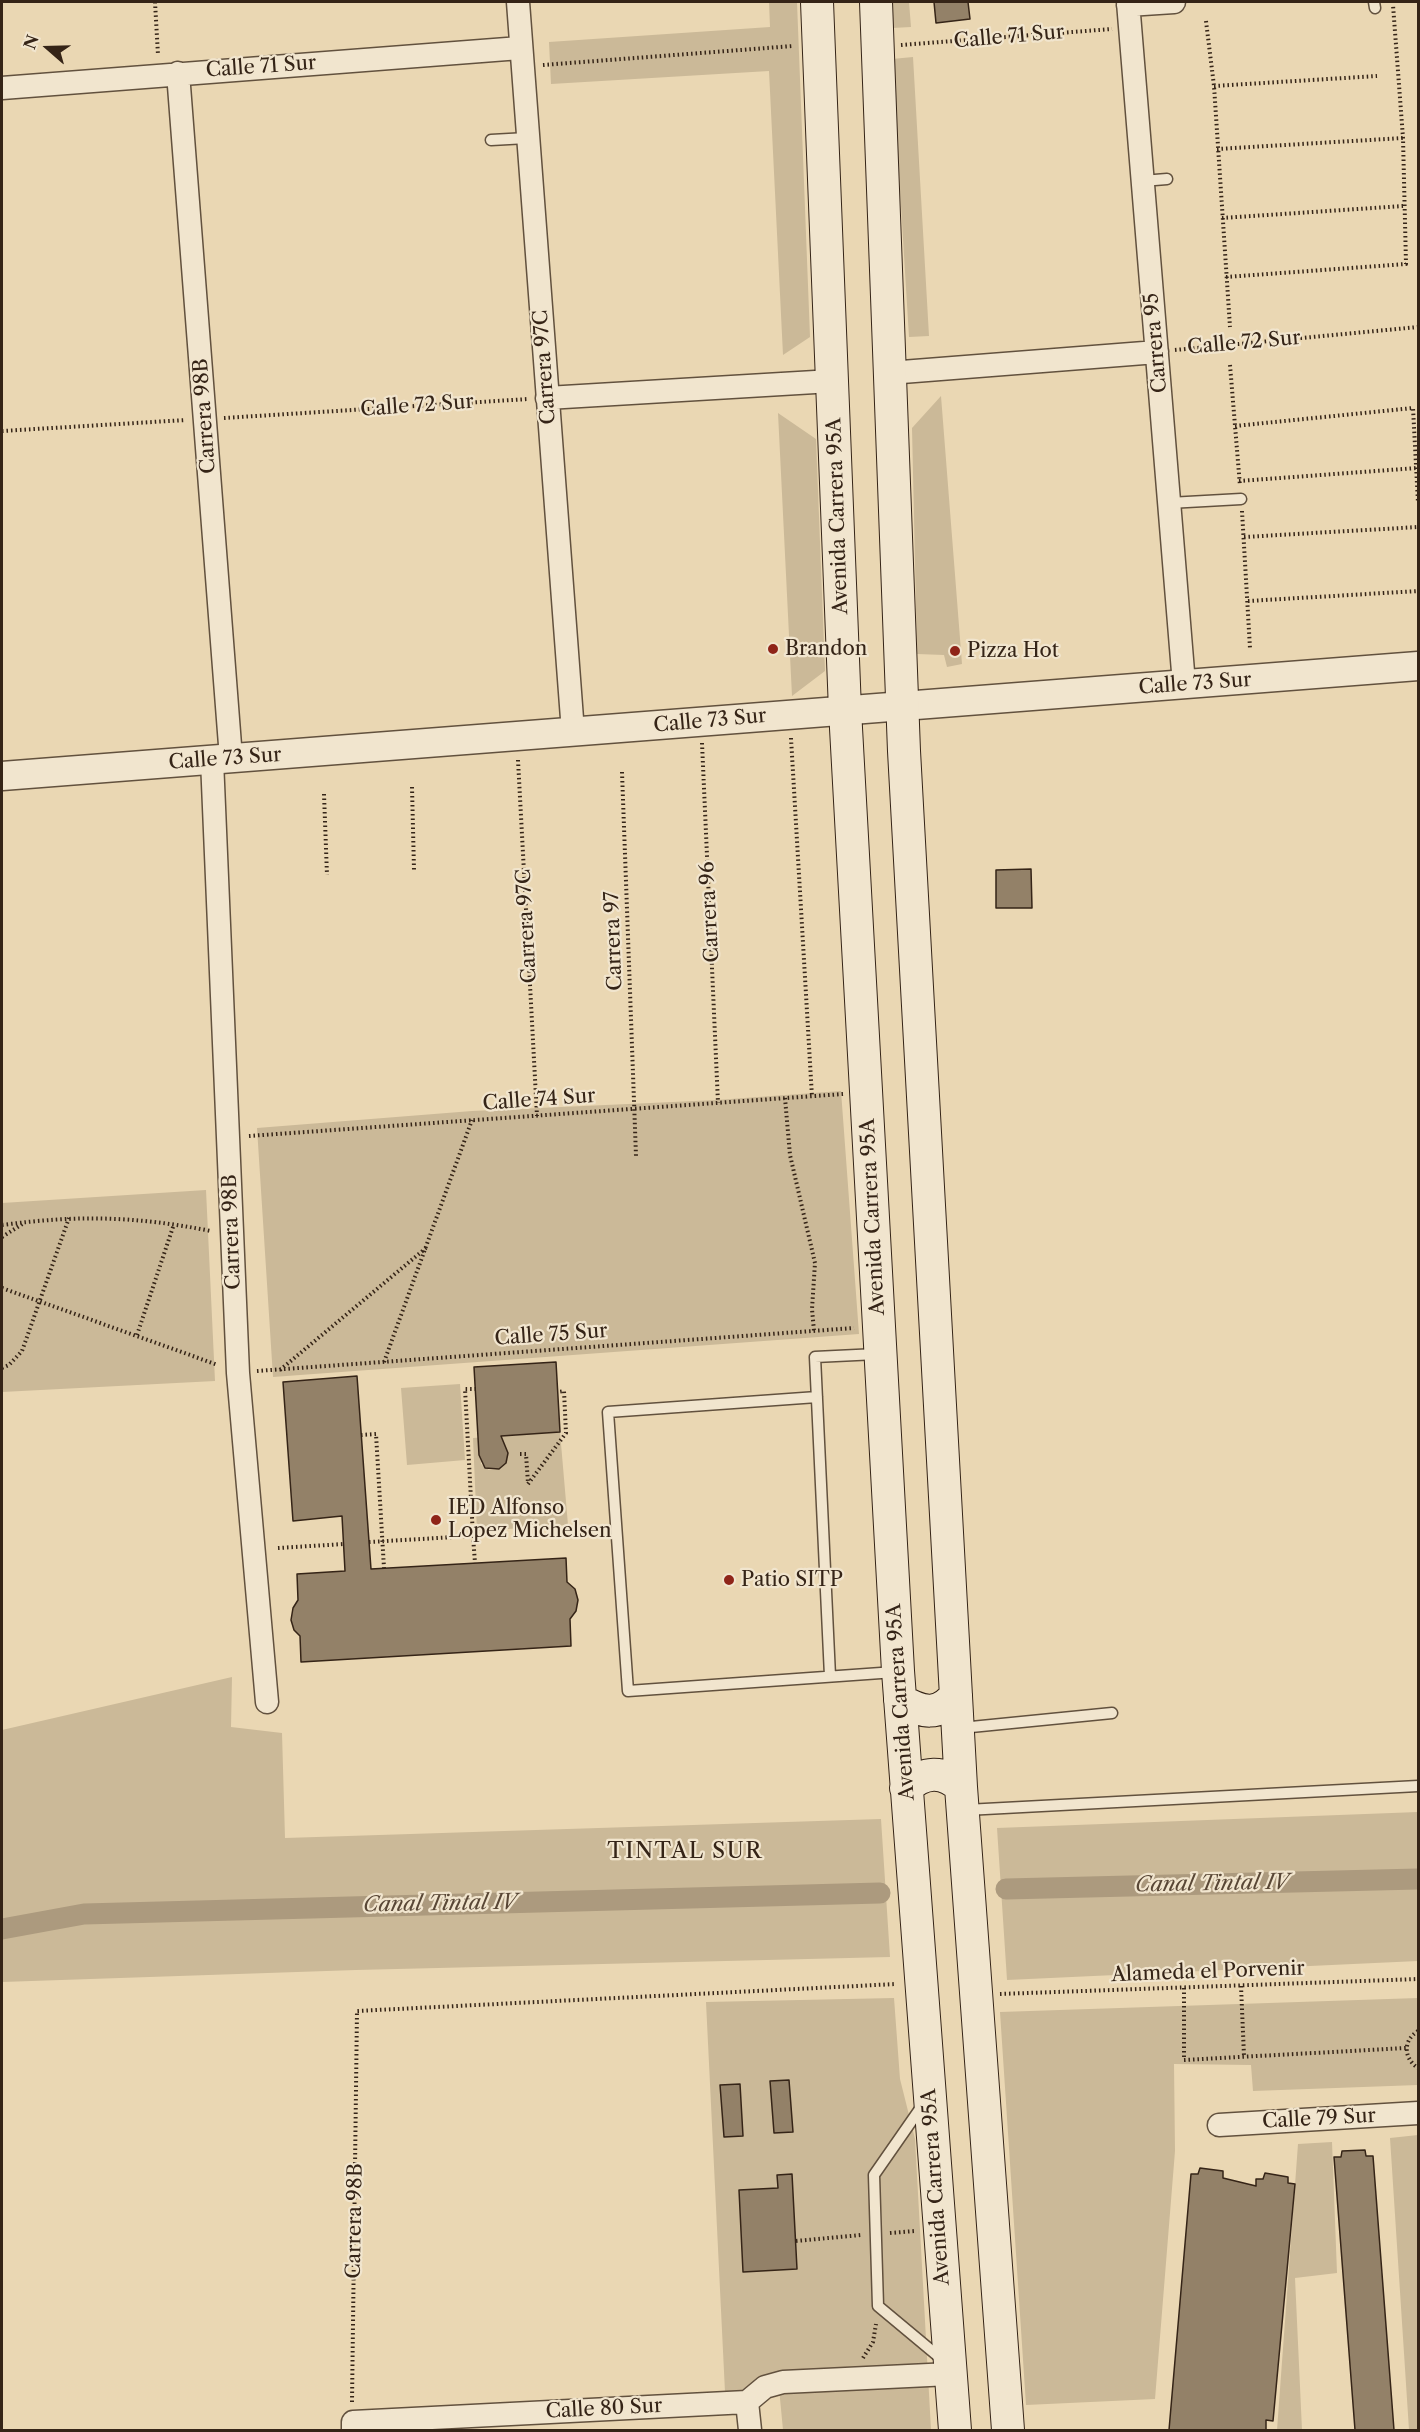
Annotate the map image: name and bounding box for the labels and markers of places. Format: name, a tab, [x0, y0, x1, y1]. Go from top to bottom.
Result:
place label: Brandon	[785, 637, 867, 661]
place label: Pizza Hot	[967, 639, 1059, 663]
marker: Brandon	[766, 642, 780, 656]
marker: Pizza Hot	[948, 644, 962, 658]
place label: IED Alfonso Lopez Michelsen	[448, 1496, 611, 1543]
marker: IED Alfonso Lopez Michelsen	[429, 1513, 443, 1527]
place label: Patio SITP	[741, 1568, 843, 1592]
marker: Patio SITP	[722, 1573, 736, 1587]

